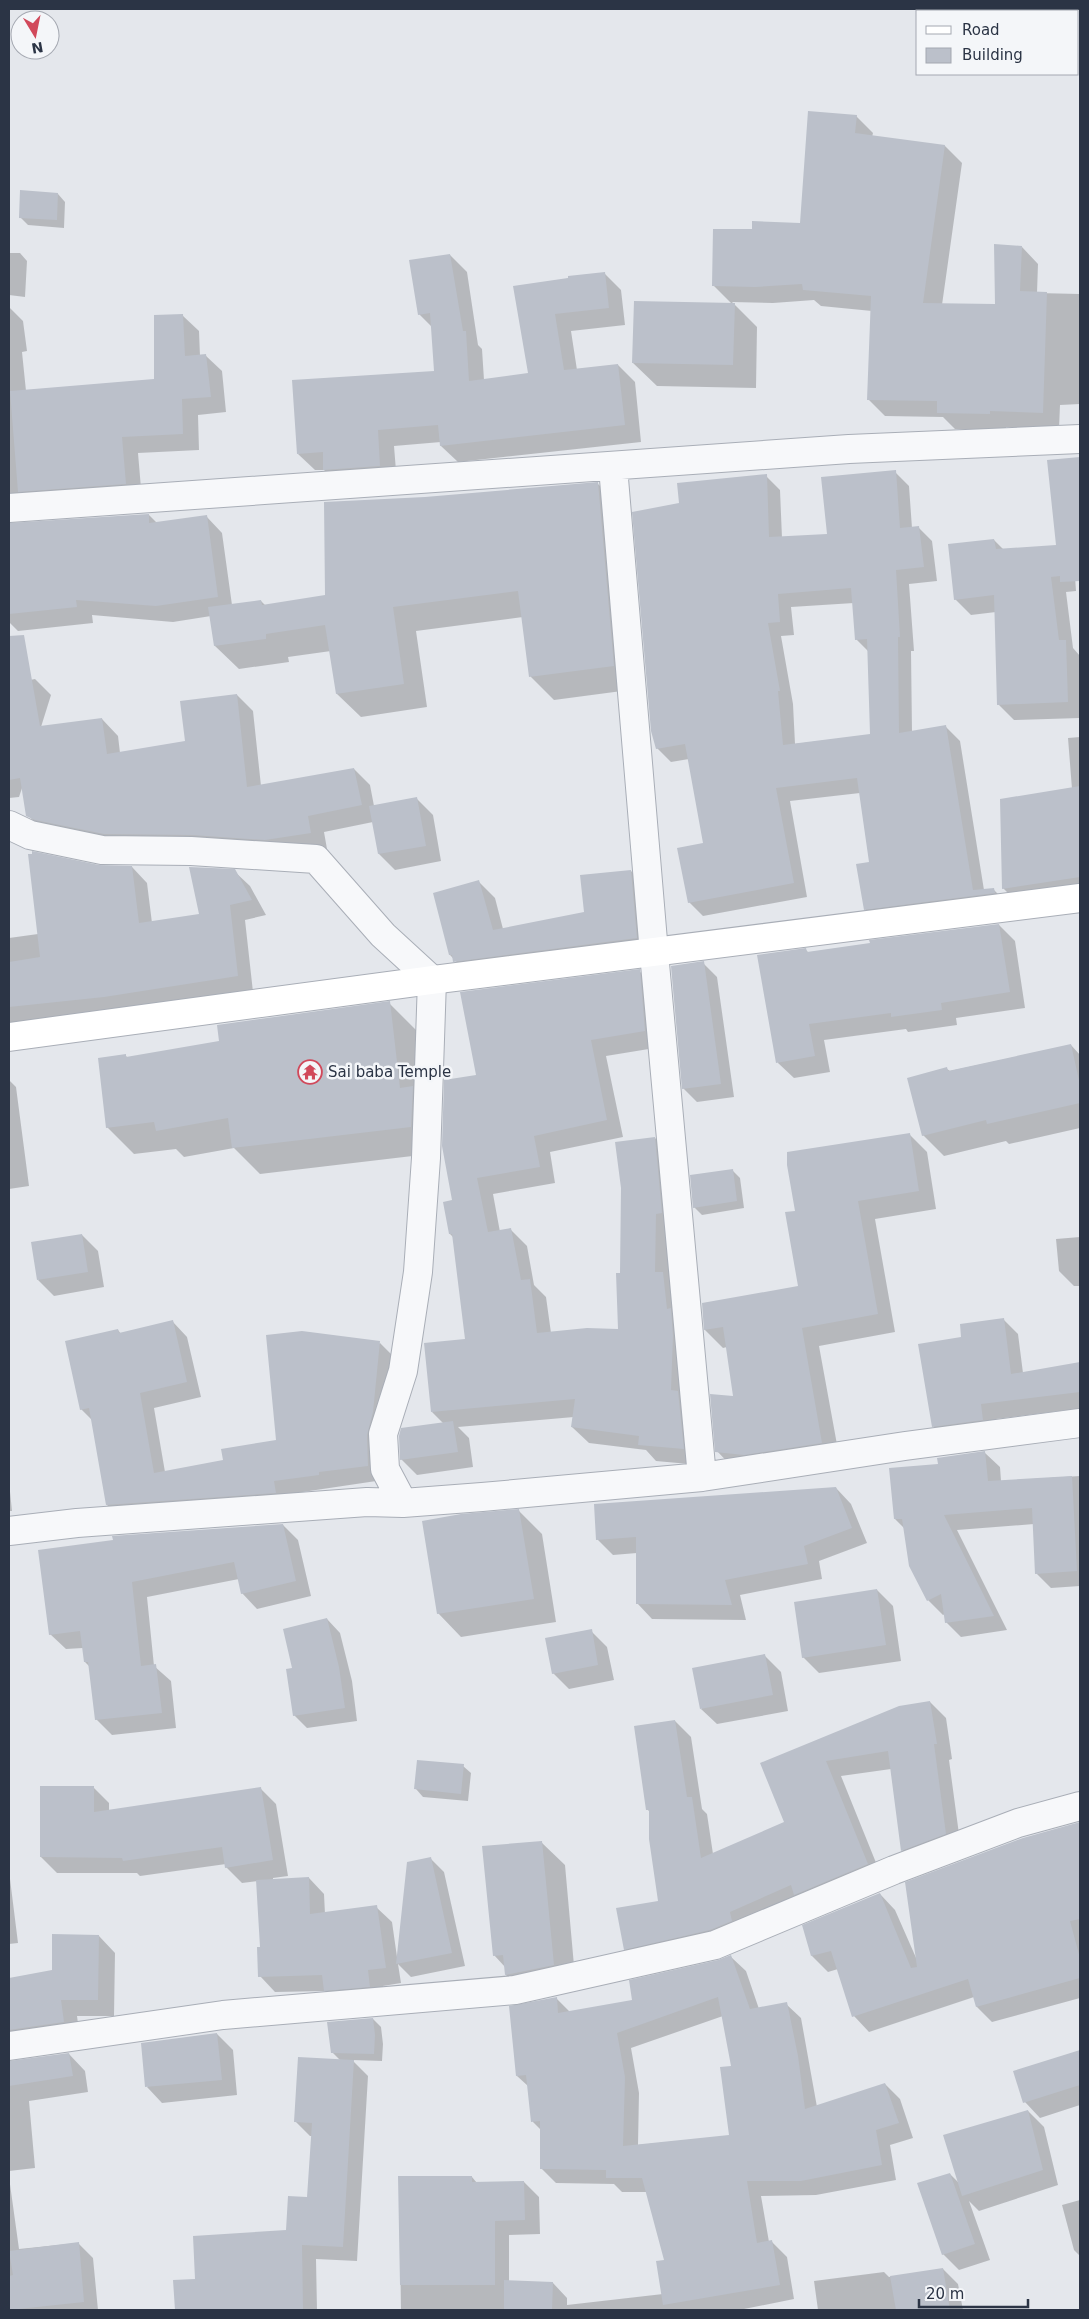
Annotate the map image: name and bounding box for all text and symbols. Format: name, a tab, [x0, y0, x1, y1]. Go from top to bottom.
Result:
north arrow	[10, 10, 60, 60]
legend	[916, 10, 1079, 75]
text: Road	[962, 21, 1000, 39]
text: N	[30, 39, 44, 57]
text: Building	[962, 46, 1023, 64]
temple icon: Sai baba Temple	[297, 1059, 323, 1085]
place label: Sai baba Temple	[328, 1063, 451, 1081]
scale bar	[919, 2276, 1028, 2308]
text: 20 m	[926, 2285, 964, 2303]

